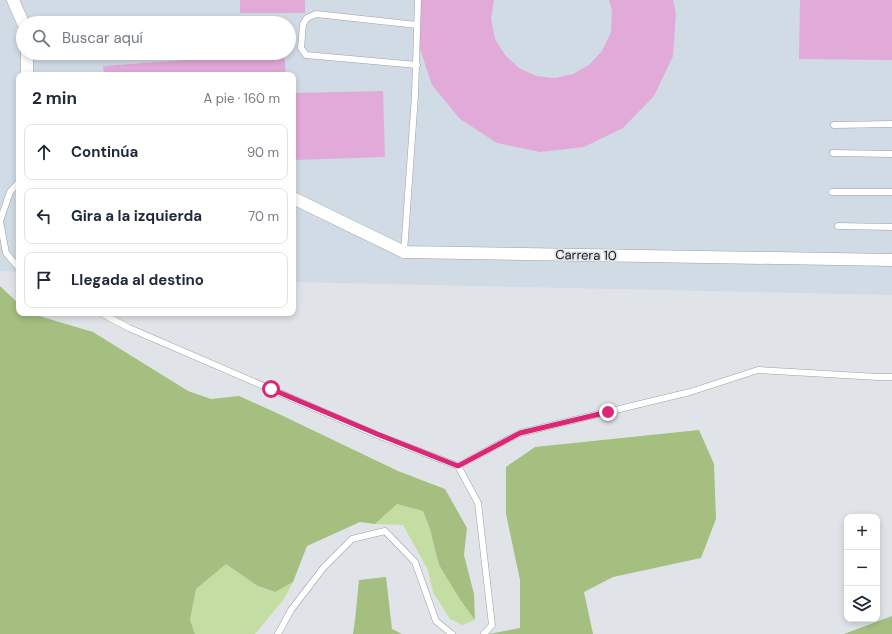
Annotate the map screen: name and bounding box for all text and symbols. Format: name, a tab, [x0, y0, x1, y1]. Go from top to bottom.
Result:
search box	[16, 16, 296, 60]
icon: search	[30, 27, 52, 49]
text: Buscar aquí	[62, 28, 143, 48]
text: 2 min	[32, 87, 77, 109]
text: A pie · 160 m	[204, 90, 280, 107]
icon: ahead	[33, 141, 55, 163]
text: Continúa	[71, 142, 138, 162]
text: 90 m	[247, 144, 279, 161]
icon: left	[33, 205, 55, 227]
text: Gira a la izquierda	[71, 206, 202, 226]
text: 70 m	[248, 208, 279, 225]
street label: Carrera 10	[555, 246, 617, 264]
icon: arrive	[33, 269, 55, 291]
text: Llegada al destino	[71, 270, 204, 290]
route start	[262, 380, 280, 398]
route end	[599, 403, 617, 421]
map controls	[844, 514, 880, 622]
button: +	[844, 514, 880, 550]
button: −	[844, 550, 880, 586]
button: layers	[844, 586, 880, 622]

